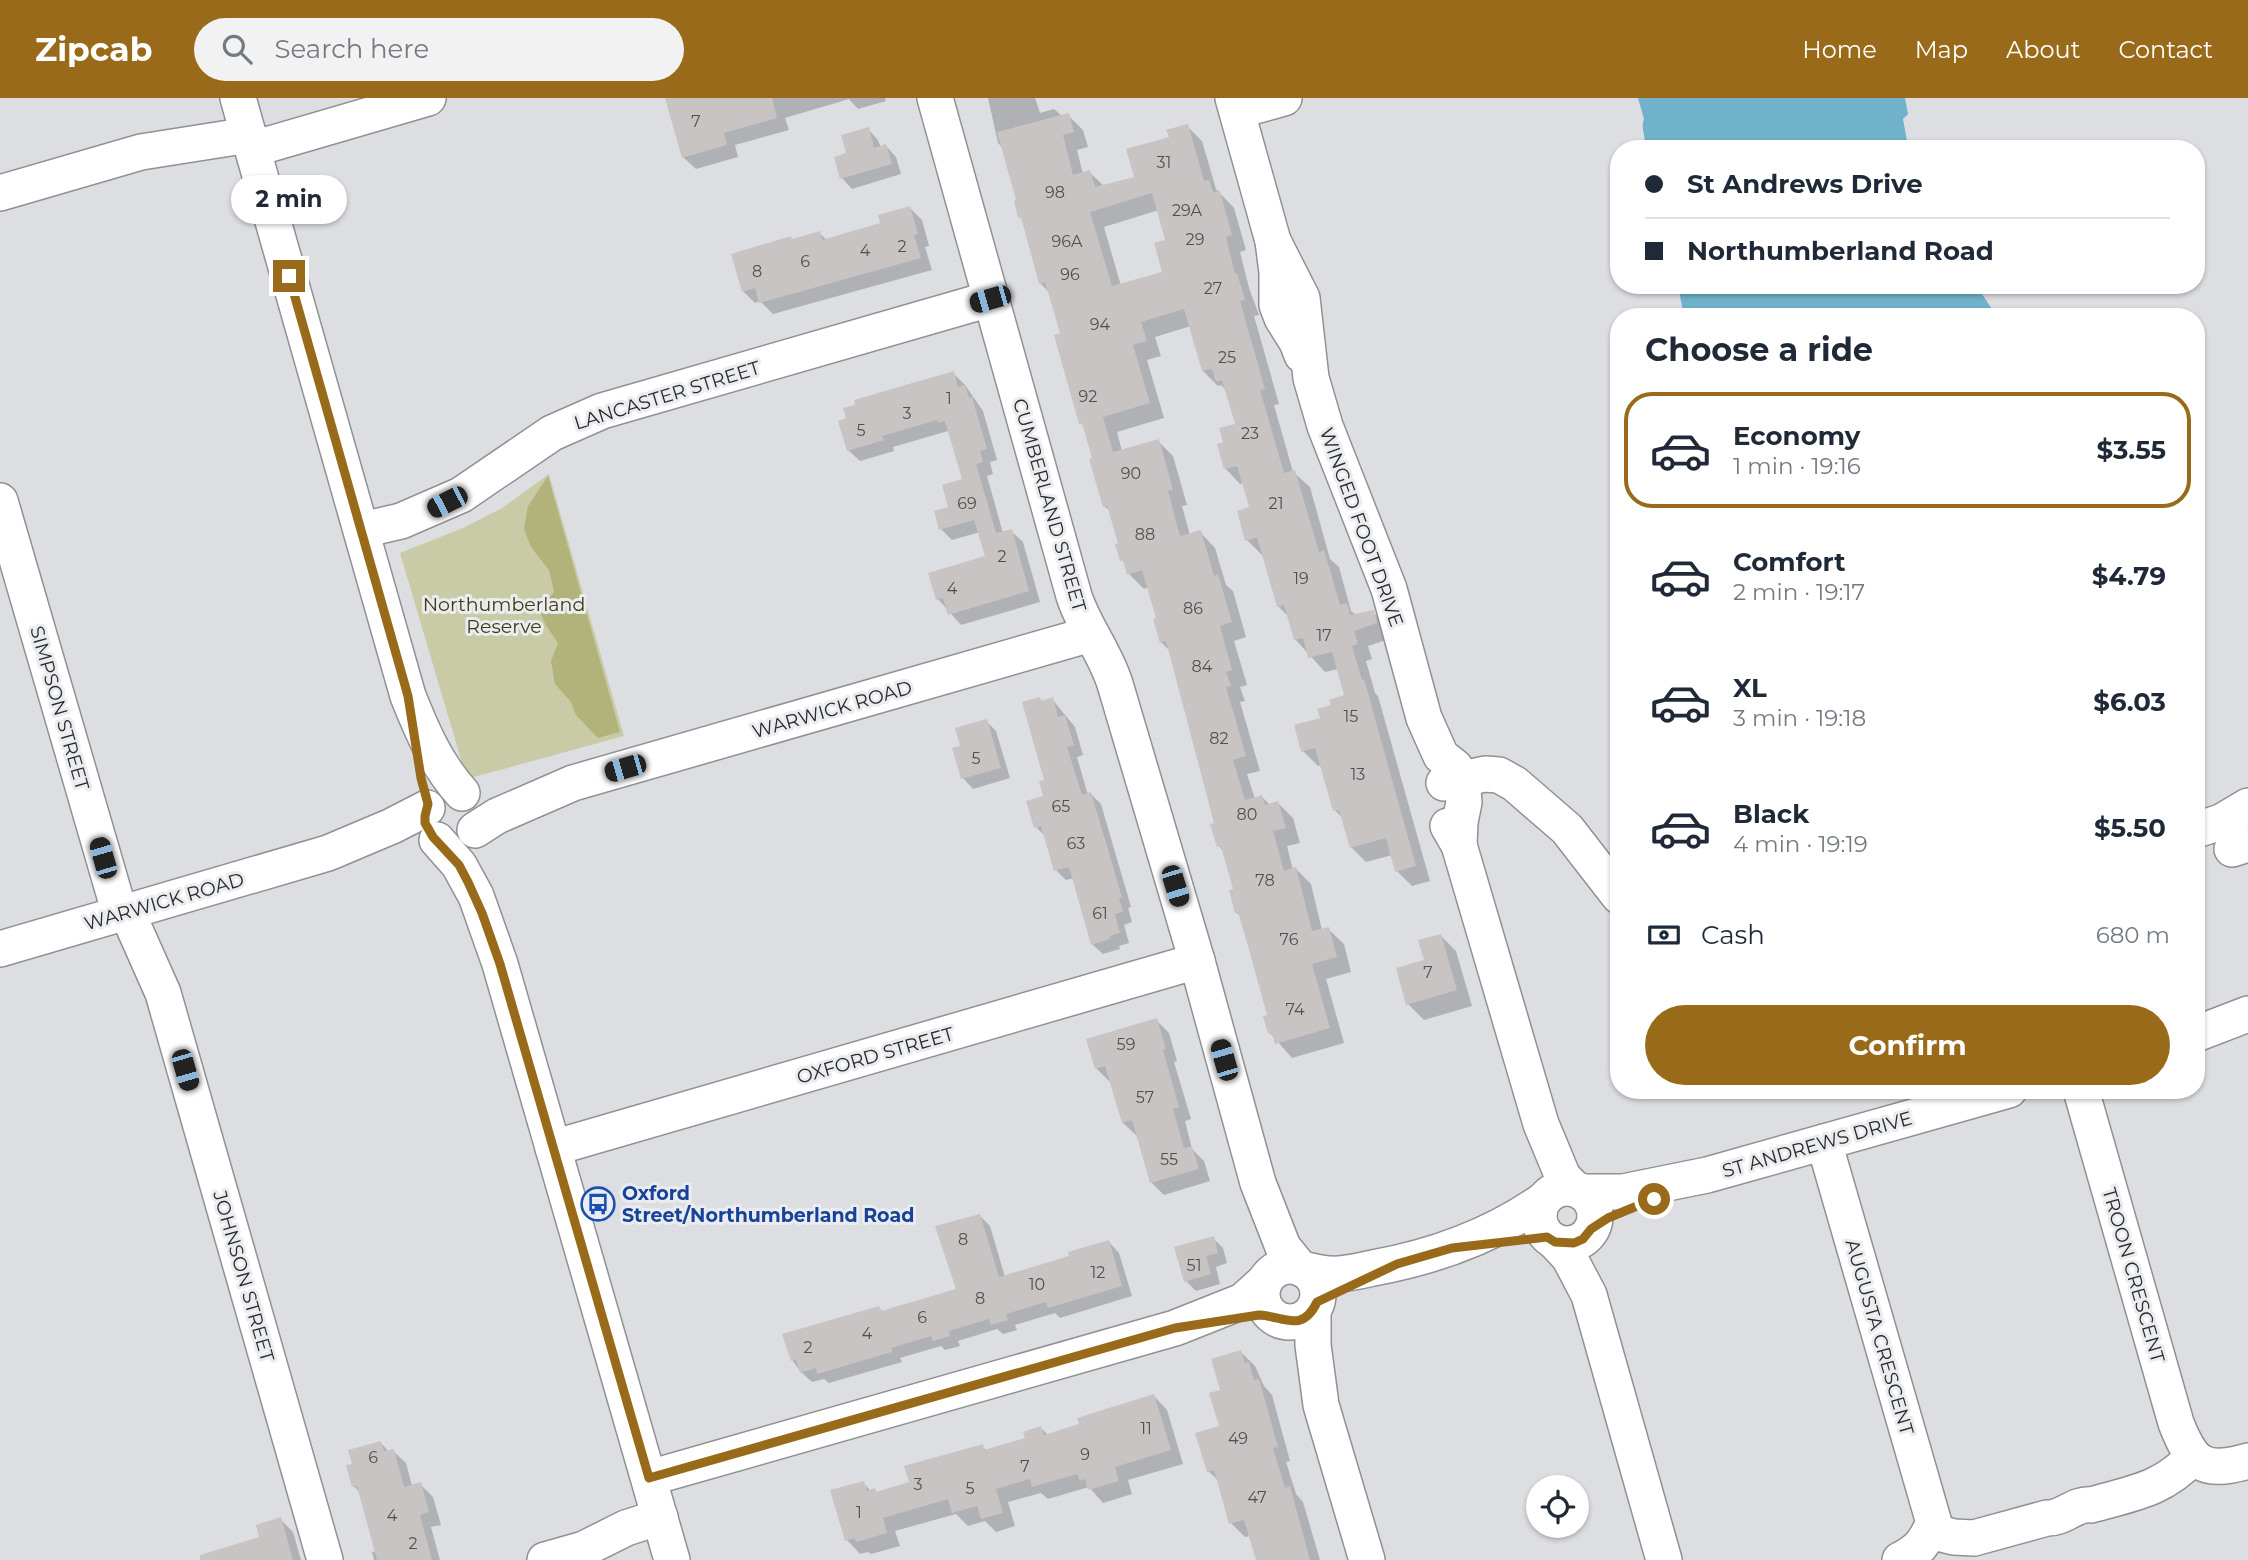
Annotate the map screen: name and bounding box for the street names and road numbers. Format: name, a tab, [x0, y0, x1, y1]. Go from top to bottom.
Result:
street label: LANCASTER STREET	[571, 356, 763, 435]
street label: CUMBERLAND STREET	[1008, 396, 1091, 615]
street label: WINGED FOOT DRIVE	[1315, 425, 1408, 630]
street label: SIMPSON STREET	[25, 623, 94, 793]
street label: WARWICK ROAD	[750, 676, 915, 743]
street label: WARWICK ROAD	[82, 868, 247, 935]
street label: OXFORD STREET	[794, 1022, 956, 1089]
street label: ST ANDREWS DRIVE	[1720, 1106, 1915, 1183]
street label: TROON CRESCENT	[2098, 1185, 2170, 1365]
street label: JOHNSON STREET	[208, 1187, 279, 1364]
street label: AUGUSTA CRESCENT	[1841, 1237, 1919, 1438]

